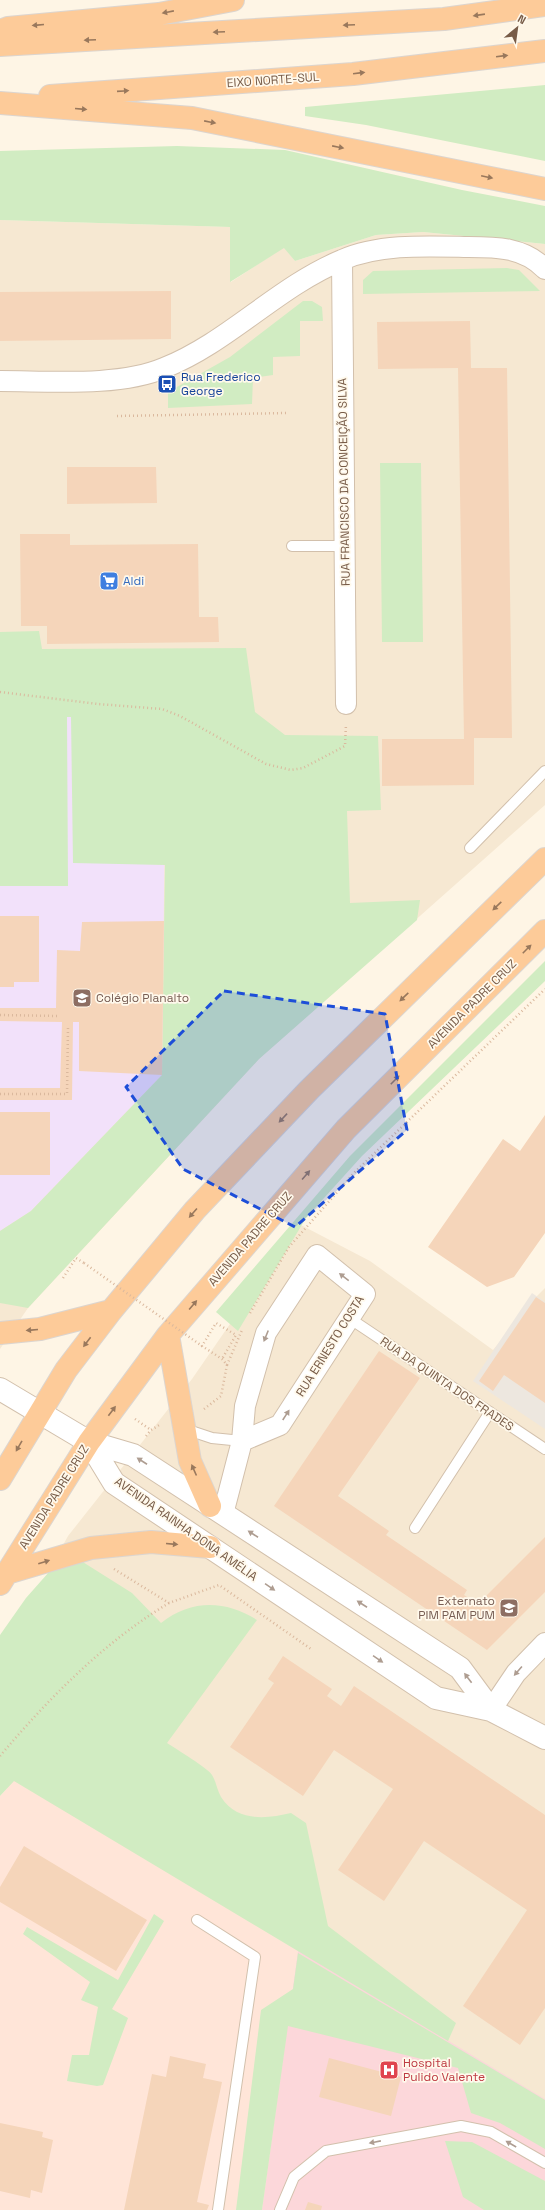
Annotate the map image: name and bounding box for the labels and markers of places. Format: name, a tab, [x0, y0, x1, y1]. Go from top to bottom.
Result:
place label: Rua Frederico George	[181, 369, 261, 399]
bus stop icon: Rua Frederico George	[156, 373, 178, 395]
supermarket icon: Aldi	[98, 570, 120, 592]
place label: Aldi	[123, 573, 144, 589]
school or university icon: Colégio Planalto	[71, 987, 93, 1009]
place label: Colégio Planalto	[96, 990, 189, 1006]
place label: Externato PIM PAM PUM	[418, 1593, 495, 1623]
school or university icon: Externato PIM PAM PUM	[498, 1597, 520, 1619]
place label: Hospital Pulido Valente	[403, 2055, 485, 2085]
hospital icon: Hospital Pulido Valente	[378, 2059, 400, 2081]

